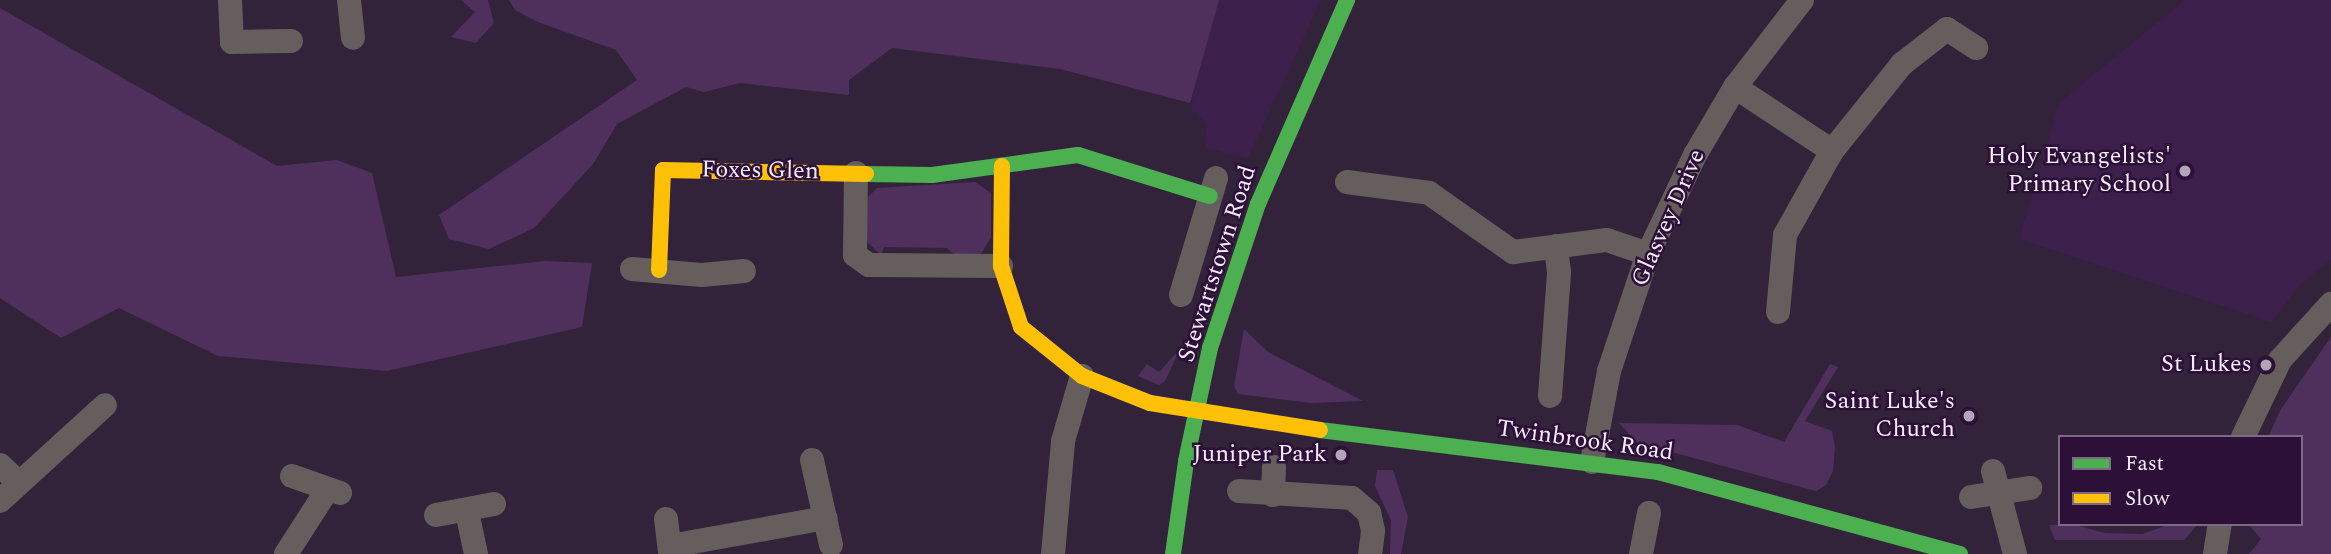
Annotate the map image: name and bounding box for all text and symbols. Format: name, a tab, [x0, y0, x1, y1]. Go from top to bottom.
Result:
place label: Holy Evangelists' Primary School	[1987, 143, 2171, 199]
street label: Glasvey Drive	[1626, 145, 1712, 291]
street label: Foxes Glen	[701, 156, 819, 186]
street label: Stewartstown Road	[1173, 162, 1263, 366]
marker: Holy Evangelists' Primary School	[2177, 163, 2193, 179]
place label: St Lukes	[2161, 351, 2252, 379]
marker: St Lukes	[2258, 357, 2274, 373]
place label: Saint Luke's Church	[1825, 388, 1955, 444]
marker: Saint Luke's Church	[1961, 408, 1977, 424]
street label: Twinbrook Road	[1495, 414, 1675, 468]
legend	[2058, 435, 2303, 526]
place label: Juniper Park	[1193, 441, 1327, 469]
marker: Juniper Park	[1333, 447, 1349, 463]
text: Fast	[2125, 448, 2164, 480]
text: Slow	[2125, 483, 2169, 515]

